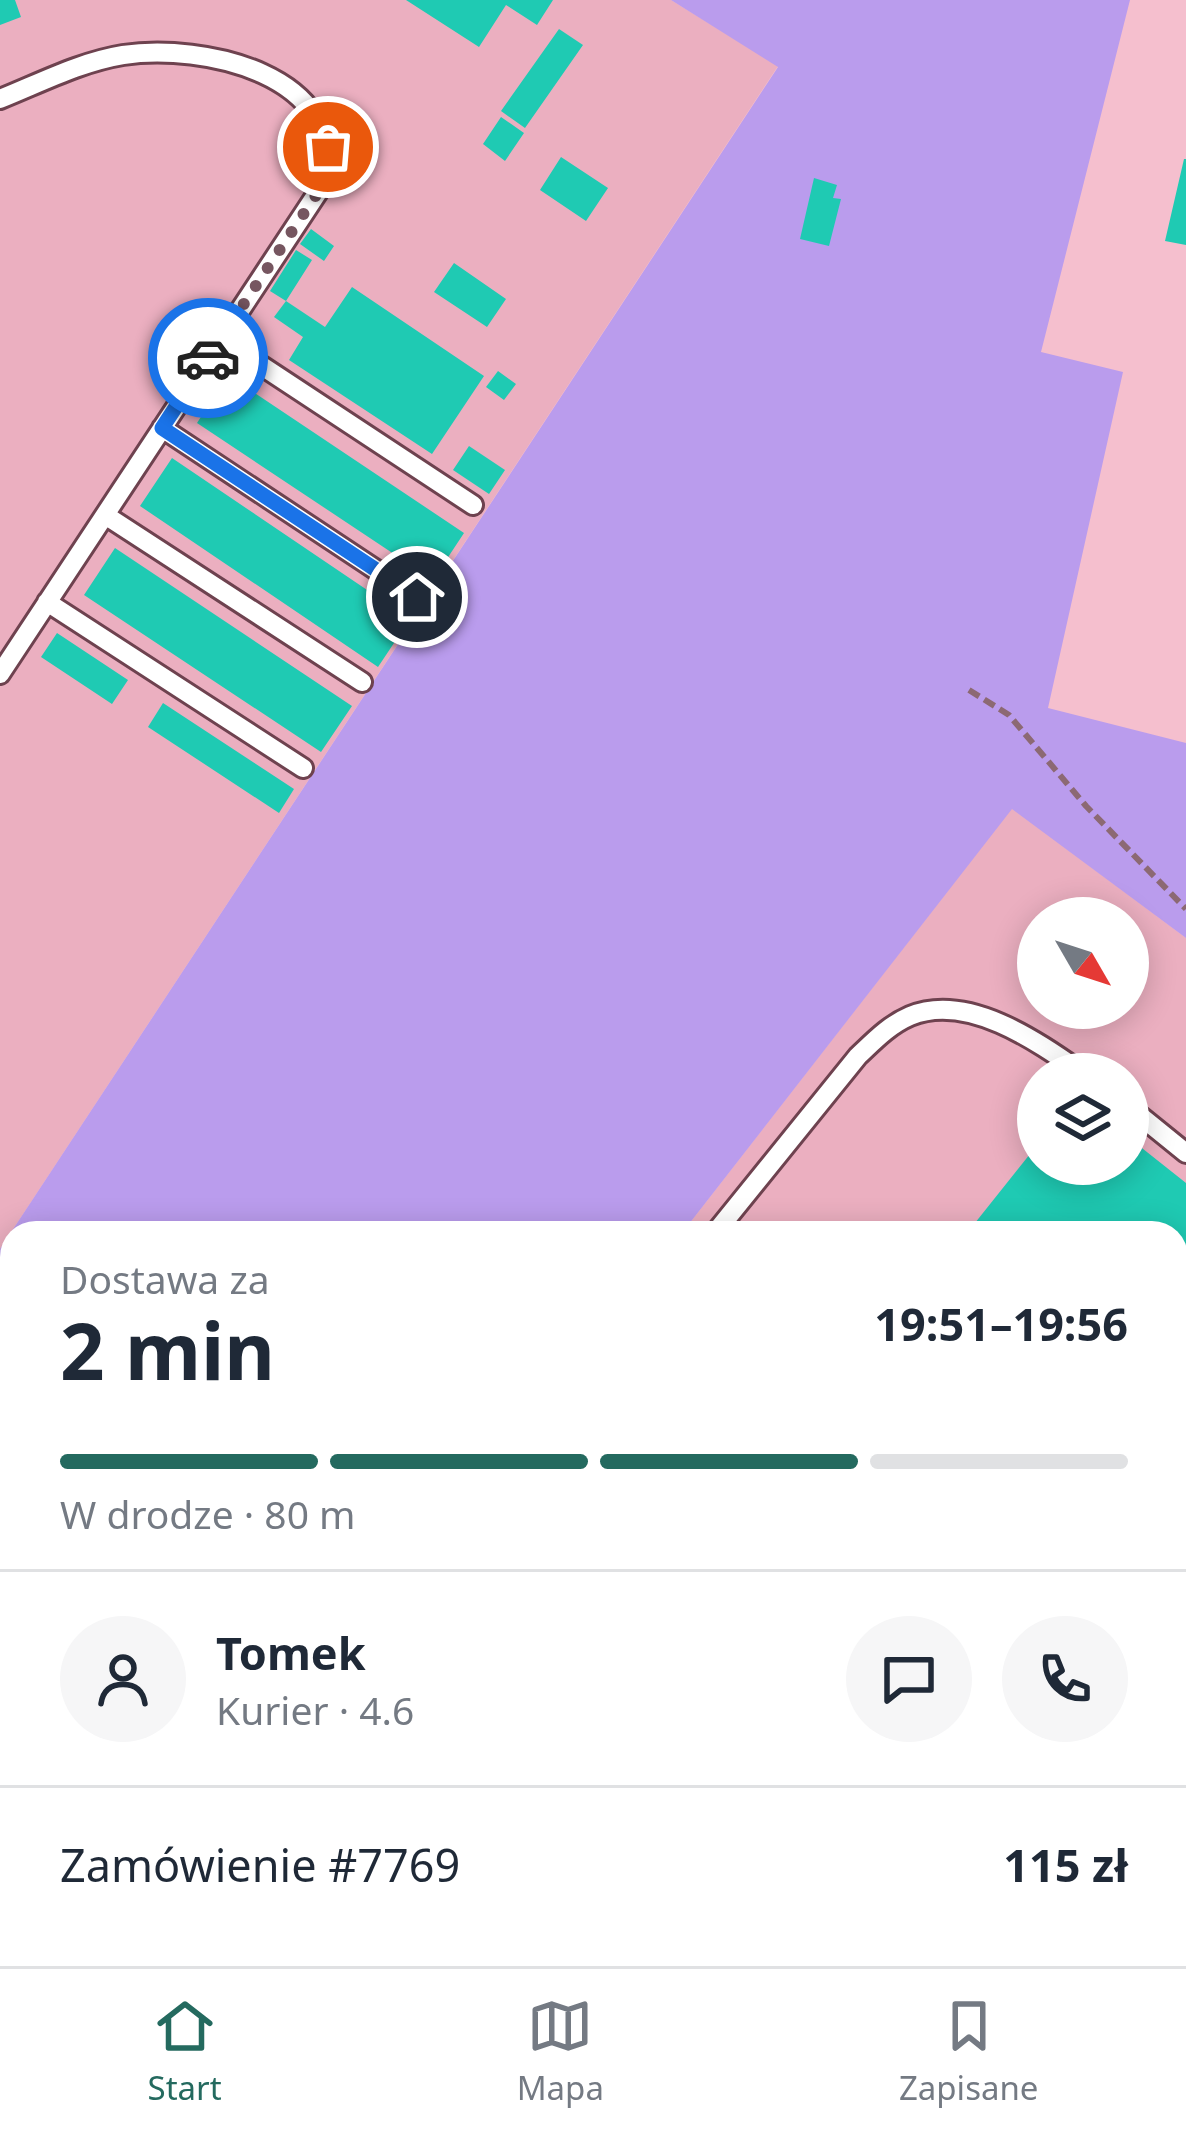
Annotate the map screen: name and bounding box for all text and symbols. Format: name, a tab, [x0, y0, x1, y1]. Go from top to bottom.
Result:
pin	[277, 96, 379, 198]
icon: bag	[295, 114, 361, 180]
courier	[148, 298, 268, 418]
icon: car	[175, 325, 241, 391]
pin	[366, 546, 468, 648]
icon: home	[384, 564, 450, 630]
north arrow	[1017, 897, 1149, 1029]
map controls	[1017, 897, 1149, 1185]
button: layers	[1017, 1053, 1149, 1185]
text: Dostawa za	[60, 1252, 270, 1305]
text: 19:51–19:56	[874, 1293, 1128, 1354]
text: 2 min	[60, 1297, 275, 1403]
text: W drodze · 80 m	[60, 1487, 356, 1540]
button: person	[60, 1616, 186, 1742]
button: chat	[846, 1616, 972, 1742]
button: phone	[1002, 1616, 1128, 1742]
text: Tomek	[216, 1622, 366, 1683]
text: Kurier · 4.6	[216, 1683, 414, 1736]
text: Zamówienie #7769	[60, 1834, 460, 1895]
text: 115 zł	[1003, 1834, 1128, 1895]
tab: Start	[148, 1993, 222, 2110]
tab: Mapa	[517, 1993, 604, 2110]
tab: Zapisane	[899, 1993, 1038, 2110]

